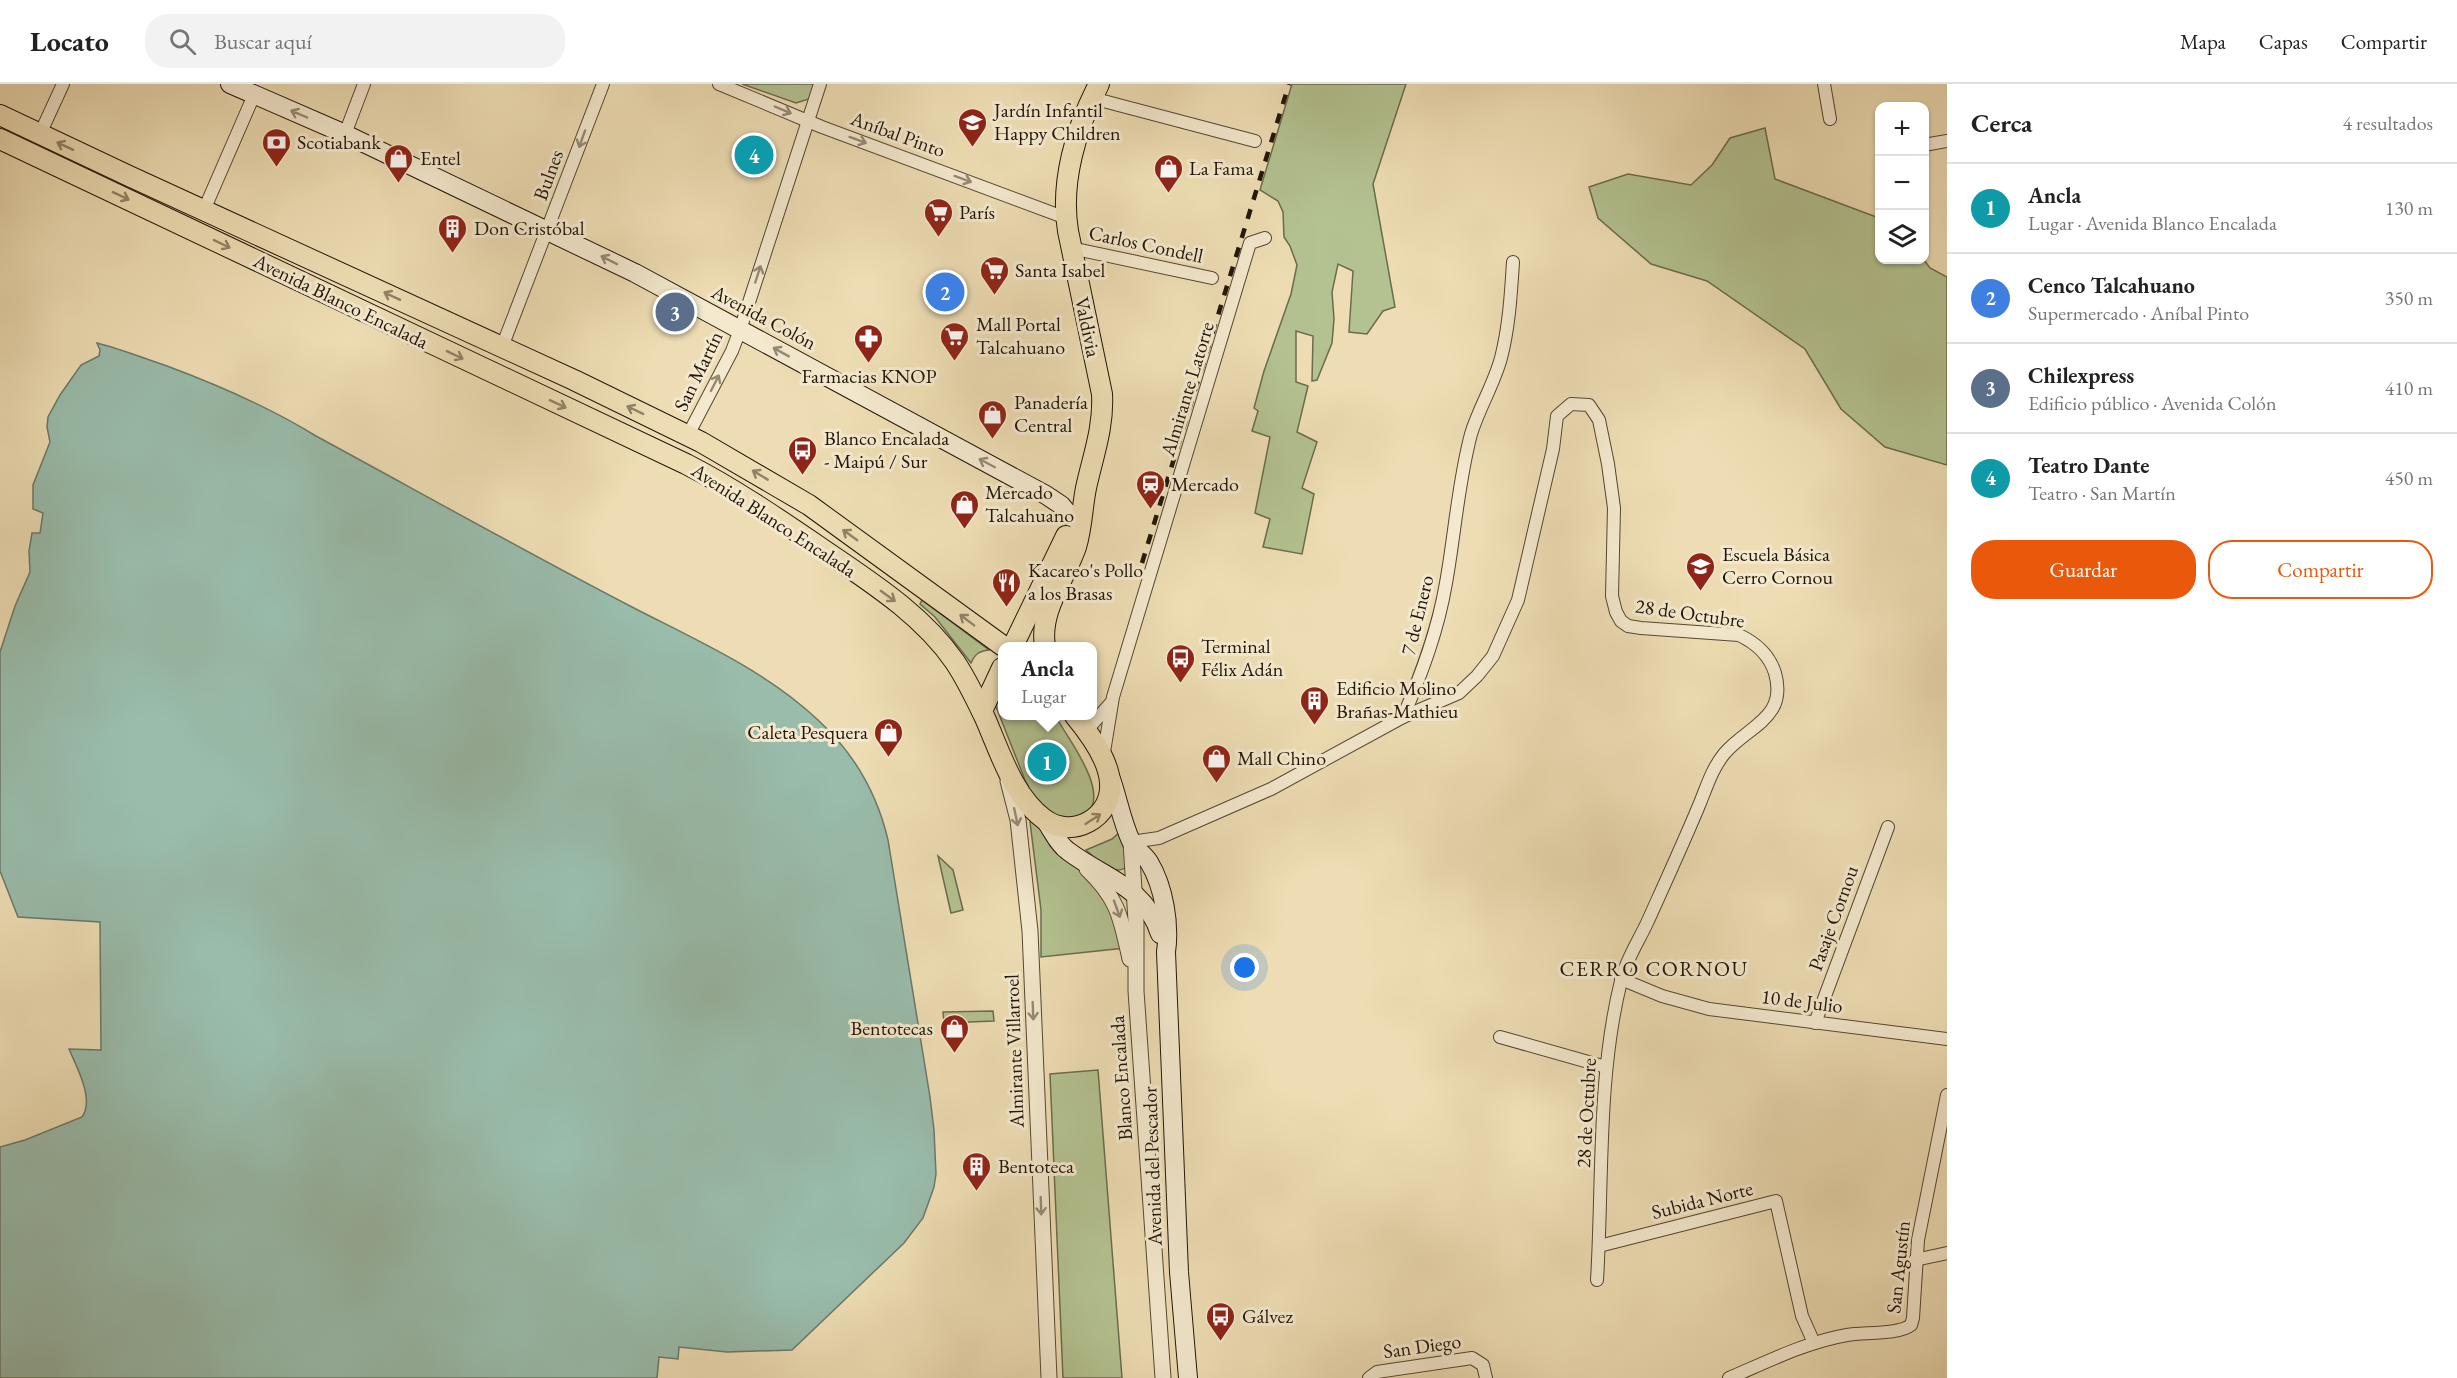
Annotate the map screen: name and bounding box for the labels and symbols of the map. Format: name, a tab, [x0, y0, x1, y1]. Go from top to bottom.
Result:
place label: Jardín Infantil Happy Children	[992, 97, 1121, 146]
one-way arrow	[774, 105, 792, 116]
street label: Aníbal Pinto	[846, 105, 949, 163]
school or university icon: Jardín Infantil Happy Children	[957, 106, 989, 148]
one-way arrow	[291, 108, 309, 119]
bank icon: Scotiabank	[260, 126, 292, 168]
place label: Scotiabank	[297, 129, 382, 155]
one-way arrow	[576, 129, 587, 148]
pin: 4	[734, 132, 774, 178]
one-way arrow	[848, 135, 867, 146]
one-way arrow	[56, 140, 74, 152]
shop icon: Entel	[383, 142, 415, 184]
place label: Entel	[420, 145, 461, 171]
street label: Bulnes	[527, 146, 569, 204]
shop icon: La Fama	[1152, 152, 1184, 194]
place label: La Fama	[1189, 155, 1254, 181]
one-way arrow	[953, 175, 972, 186]
one-way arrow	[112, 191, 130, 203]
supermarket icon: París	[922, 196, 954, 238]
place label: París	[959, 199, 995, 225]
building icon: Don Cristóbal	[437, 212, 469, 254]
place label: Don Cristóbal	[474, 215, 585, 241]
street label: Carlos Condell	[1086, 219, 1206, 269]
one-way arrow	[212, 238, 230, 250]
street label: Avenida Blanco Encalada	[248, 247, 433, 355]
one-way arrow	[600, 254, 618, 265]
supermarket icon: Santa Isabel	[978, 254, 1010, 296]
place label: Santa Isabel	[1015, 257, 1105, 283]
one-way arrow	[754, 265, 765, 284]
pin: 2	[926, 270, 964, 314]
street label: Avenida Colón	[706, 278, 821, 356]
one-way arrow	[383, 290, 401, 302]
pin: 3	[656, 290, 694, 334]
street label: Valdivia	[1069, 295, 1107, 359]
place label: Mall Portal Talcahuano	[976, 311, 1065, 360]
street label: Almirante Latorre	[1154, 318, 1220, 460]
supermarket icon: Mall Portal Talcahuano	[939, 320, 971, 362]
pharmacy icon: Farmacias KNOP	[853, 322, 885, 364]
street label: San Martín	[667, 326, 729, 415]
one-way arrow	[772, 346, 790, 357]
one-way arrow	[445, 350, 463, 362]
place label: Farmacias KNOP	[801, 363, 937, 389]
one-way arrow	[710, 375, 721, 393]
place label: Panadería Central	[1014, 389, 1088, 438]
one-way arrow	[548, 398, 566, 410]
shop icon: Panadería Central	[977, 398, 1009, 440]
one-way arrow	[627, 403, 645, 415]
place label: Blanco Encalada - Maipú / Sur	[824, 425, 949, 474]
bus stop icon: Blanco Encalada - Maipú / Sur	[787, 434, 819, 476]
street label: Avenida Blanco Encalada	[686, 456, 861, 583]
one-way arrow	[979, 457, 996, 469]
one-way arrow	[752, 468, 769, 480]
station icon: Mercado	[1134, 468, 1166, 510]
place label: Mercado	[1171, 471, 1239, 497]
place label: Mercado Talcahuano	[985, 479, 1074, 528]
shop icon: Mercado Talcahuano	[948, 488, 980, 530]
one-way arrow	[843, 529, 859, 541]
place label: Escuela Básica Cerro Cornou	[1722, 541, 1833, 590]
school or university icon: Escuela Básica Cerro Cornou	[1685, 550, 1717, 592]
place label: Kacareo's Pollo a los Brasas	[1028, 557, 1143, 606]
restaurant icon: Kacareo's Pollo a los Brasas	[991, 566, 1023, 608]
street label: 7 de Enero	[1394, 572, 1440, 658]
one-way arrow	[880, 590, 896, 603]
street label: 28 de Octubre	[1634, 592, 1747, 634]
one-way arrow	[960, 614, 976, 626]
place label: Terminal Félix Adán	[1201, 633, 1284, 682]
bus stop icon: Terminal Félix Adán	[1164, 642, 1196, 684]
place label: Edificio Molino Brañas-Mathieu	[1336, 675, 1459, 724]
building icon: Edificio Molino Brañas-Mathieu	[1299, 684, 1331, 726]
shop icon: Caleta Pesquera	[873, 716, 905, 758]
place label: Caleta Pesquera	[747, 719, 868, 745]
pin: 1	[1028, 740, 1066, 784]
shop icon: Mall Chino	[1200, 742, 1232, 784]
place label: Mall Chino	[1237, 745, 1326, 771]
one-way arrow	[1011, 807, 1023, 826]
one-way arrow	[1084, 812, 1101, 825]
street label: Pasaje Cornou	[1802, 861, 1864, 974]
one-way arrow	[1112, 899, 1123, 918]
your location	[1230, 953, 1259, 982]
district label: CERRO CORNOU	[1560, 955, 1748, 982]
street label: Almirante Villarroel	[998, 974, 1030, 1129]
street label: 10 de Julio	[1760, 983, 1844, 1019]
one-way arrow	[1028, 1001, 1039, 1021]
shop icon: Bentotecas	[938, 1012, 970, 1054]
place label: Bentotecas	[851, 1015, 933, 1041]
street label: Blanco Encalada	[1104, 1015, 1138, 1141]
street label: 28 de Octubre	[1570, 1057, 1602, 1169]
street label: Avenida del Pescador	[1136, 1085, 1168, 1247]
building icon: Bentoteca	[961, 1150, 993, 1192]
place label: Bentoteca	[998, 1153, 1074, 1179]
street label: Subida Norte	[1649, 1175, 1756, 1225]
one-way arrow	[1035, 1196, 1046, 1216]
street label: San Agustín	[1880, 1219, 1916, 1315]
bus stop icon: Gálvez	[1205, 1300, 1237, 1342]
place label: Gálvez	[1242, 1303, 1293, 1329]
street label: San Diego	[1381, 1328, 1463, 1364]

